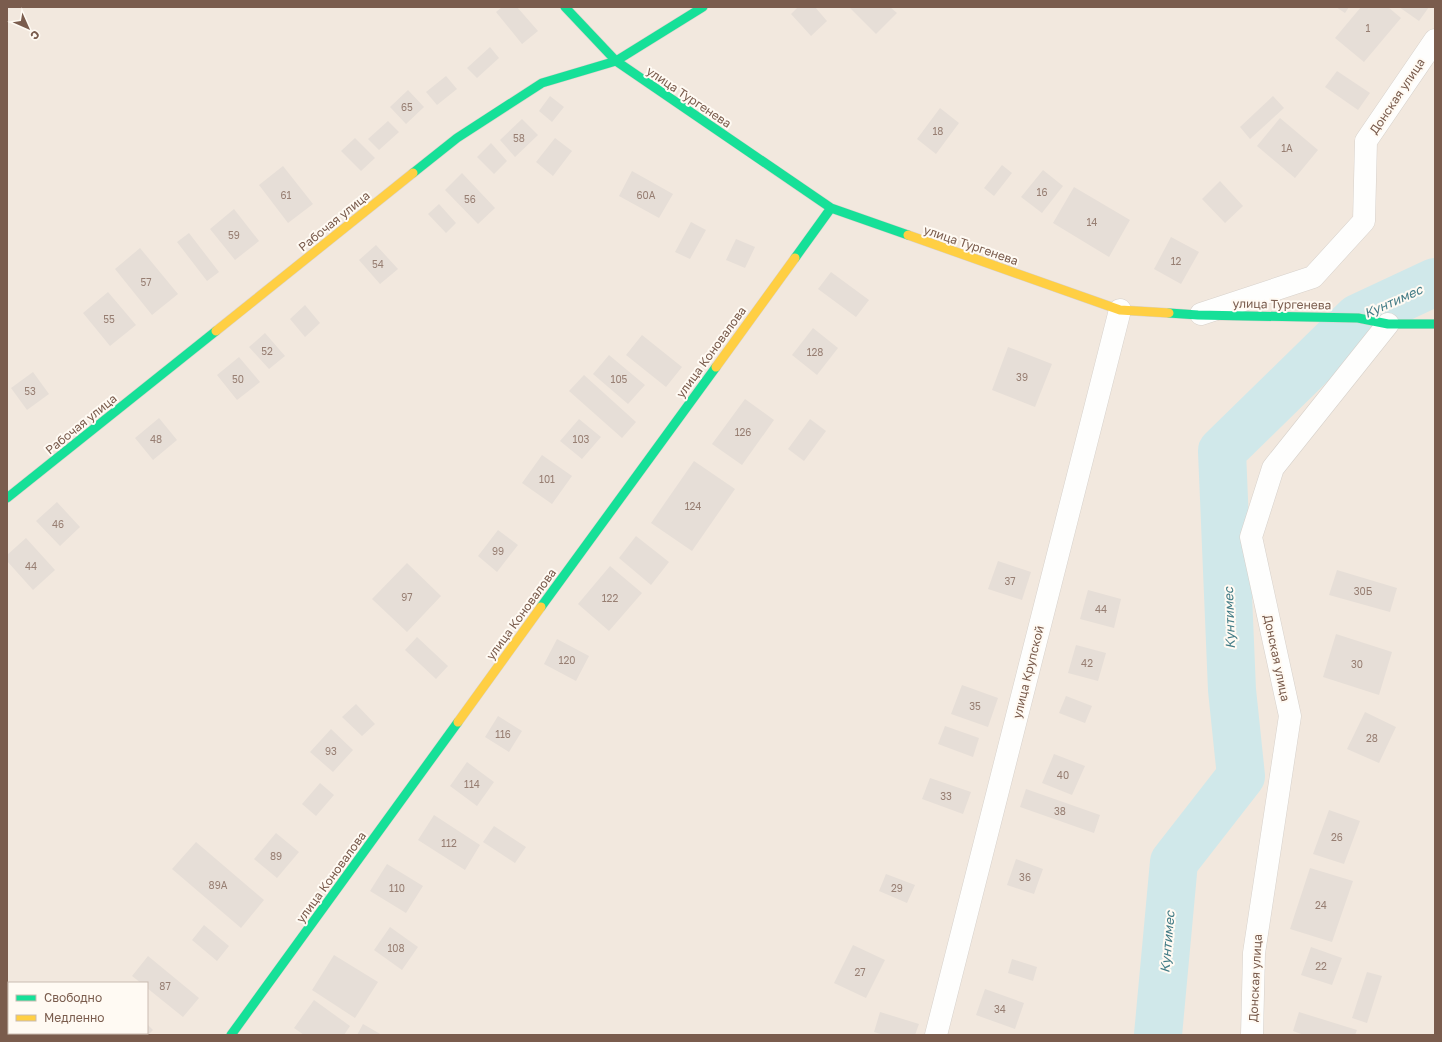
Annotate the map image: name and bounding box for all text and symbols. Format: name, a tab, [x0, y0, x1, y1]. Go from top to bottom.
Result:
north arrow	[8, 8, 48, 48]
house number: 1	[1366, 22, 1371, 34]
text: С	[28, 28, 43, 43]
street label: Донская улица	[1366, 55, 1428, 137]
street label: улица Тургенева	[644, 63, 734, 131]
house number: 65	[401, 101, 413, 113]
house number: 18	[933, 125, 943, 137]
house number: 58	[513, 132, 525, 144]
house number: 1А	[1281, 142, 1293, 154]
house number: 16	[1037, 186, 1047, 198]
street label: Рабочая улица	[295, 188, 373, 254]
house number: 61	[281, 189, 292, 201]
house number: 60А	[637, 189, 656, 201]
house number: 56	[464, 193, 476, 205]
house number: 14	[1087, 216, 1097, 228]
street label: улица Тургенева	[922, 222, 1020, 268]
house number: 59	[228, 229, 240, 241]
house number: 12	[1171, 255, 1182, 267]
house number: 54	[372, 258, 384, 270]
house number: 57	[140, 276, 152, 288]
water label: Кунтимес	[1361, 281, 1425, 321]
street label: улица Тургенева	[1232, 296, 1332, 312]
street label: улица Коновалова	[673, 303, 749, 401]
house number: 55	[103, 313, 115, 325]
house number: 52	[261, 345, 273, 357]
house number: 128	[807, 346, 823, 358]
house number: 39	[1016, 371, 1028, 383]
house number: 50	[232, 373, 244, 385]
house number: 105	[611, 373, 628, 385]
house number: 53	[24, 385, 36, 397]
street label: Рабочая улица	[42, 391, 120, 457]
house number: 126	[735, 426, 751, 438]
house number: 48	[150, 433, 162, 445]
house number: 103	[573, 433, 590, 445]
house number: 101	[539, 473, 555, 485]
house number: 124	[685, 500, 701, 512]
house number: 46	[52, 518, 64, 530]
house number: 99	[492, 545, 504, 557]
house number: 44	[25, 560, 37, 572]
street label: улица Коновалова	[483, 565, 559, 663]
house number: 37	[1004, 575, 1016, 587]
house number: 30Б	[1354, 585, 1373, 597]
water label: Кунтимес	[1220, 586, 1238, 649]
house number: 97	[401, 591, 413, 603]
house number: 122	[602, 592, 618, 604]
house number: 44	[1095, 603, 1107, 615]
street label: Донская улица	[1260, 613, 1294, 703]
street label: улица Крупской	[1009, 624, 1047, 720]
house number: 120	[559, 654, 575, 666]
house number: 42	[1081, 657, 1093, 669]
house number: 30	[1351, 658, 1363, 670]
house number: 35	[969, 700, 981, 712]
house number: 116	[495, 728, 511, 740]
house number: 28	[1366, 732, 1378, 744]
house number: 93	[325, 745, 337, 757]
house number: 40	[1057, 769, 1069, 781]
house number: 114	[464, 778, 480, 790]
house number: 33	[940, 790, 952, 802]
house number: 38	[1054, 805, 1066, 817]
street label: улица Коновалова	[293, 828, 369, 926]
house number: 26	[1331, 831, 1343, 843]
house number: 112	[441, 837, 457, 849]
house number: 89	[270, 850, 282, 862]
house number: 36	[1019, 871, 1031, 883]
house number: 89А	[209, 879, 228, 891]
house number: 110	[389, 882, 405, 894]
house number: 29	[891, 882, 903, 894]
house number: 24	[1315, 899, 1327, 911]
water label: Кунтимес	[1156, 909, 1178, 974]
street label: Донская улица	[1245, 934, 1265, 1022]
house number: 108	[387, 942, 405, 954]
house number: 22	[1315, 960, 1327, 972]
house number: 27	[854, 966, 866, 978]
house number: 87	[159, 980, 171, 992]
legend	[8, 982, 148, 1034]
text: Свободно	[44, 990, 102, 1005]
house number: 34	[994, 1003, 1006, 1015]
text: Медленно	[44, 1010, 104, 1025]

